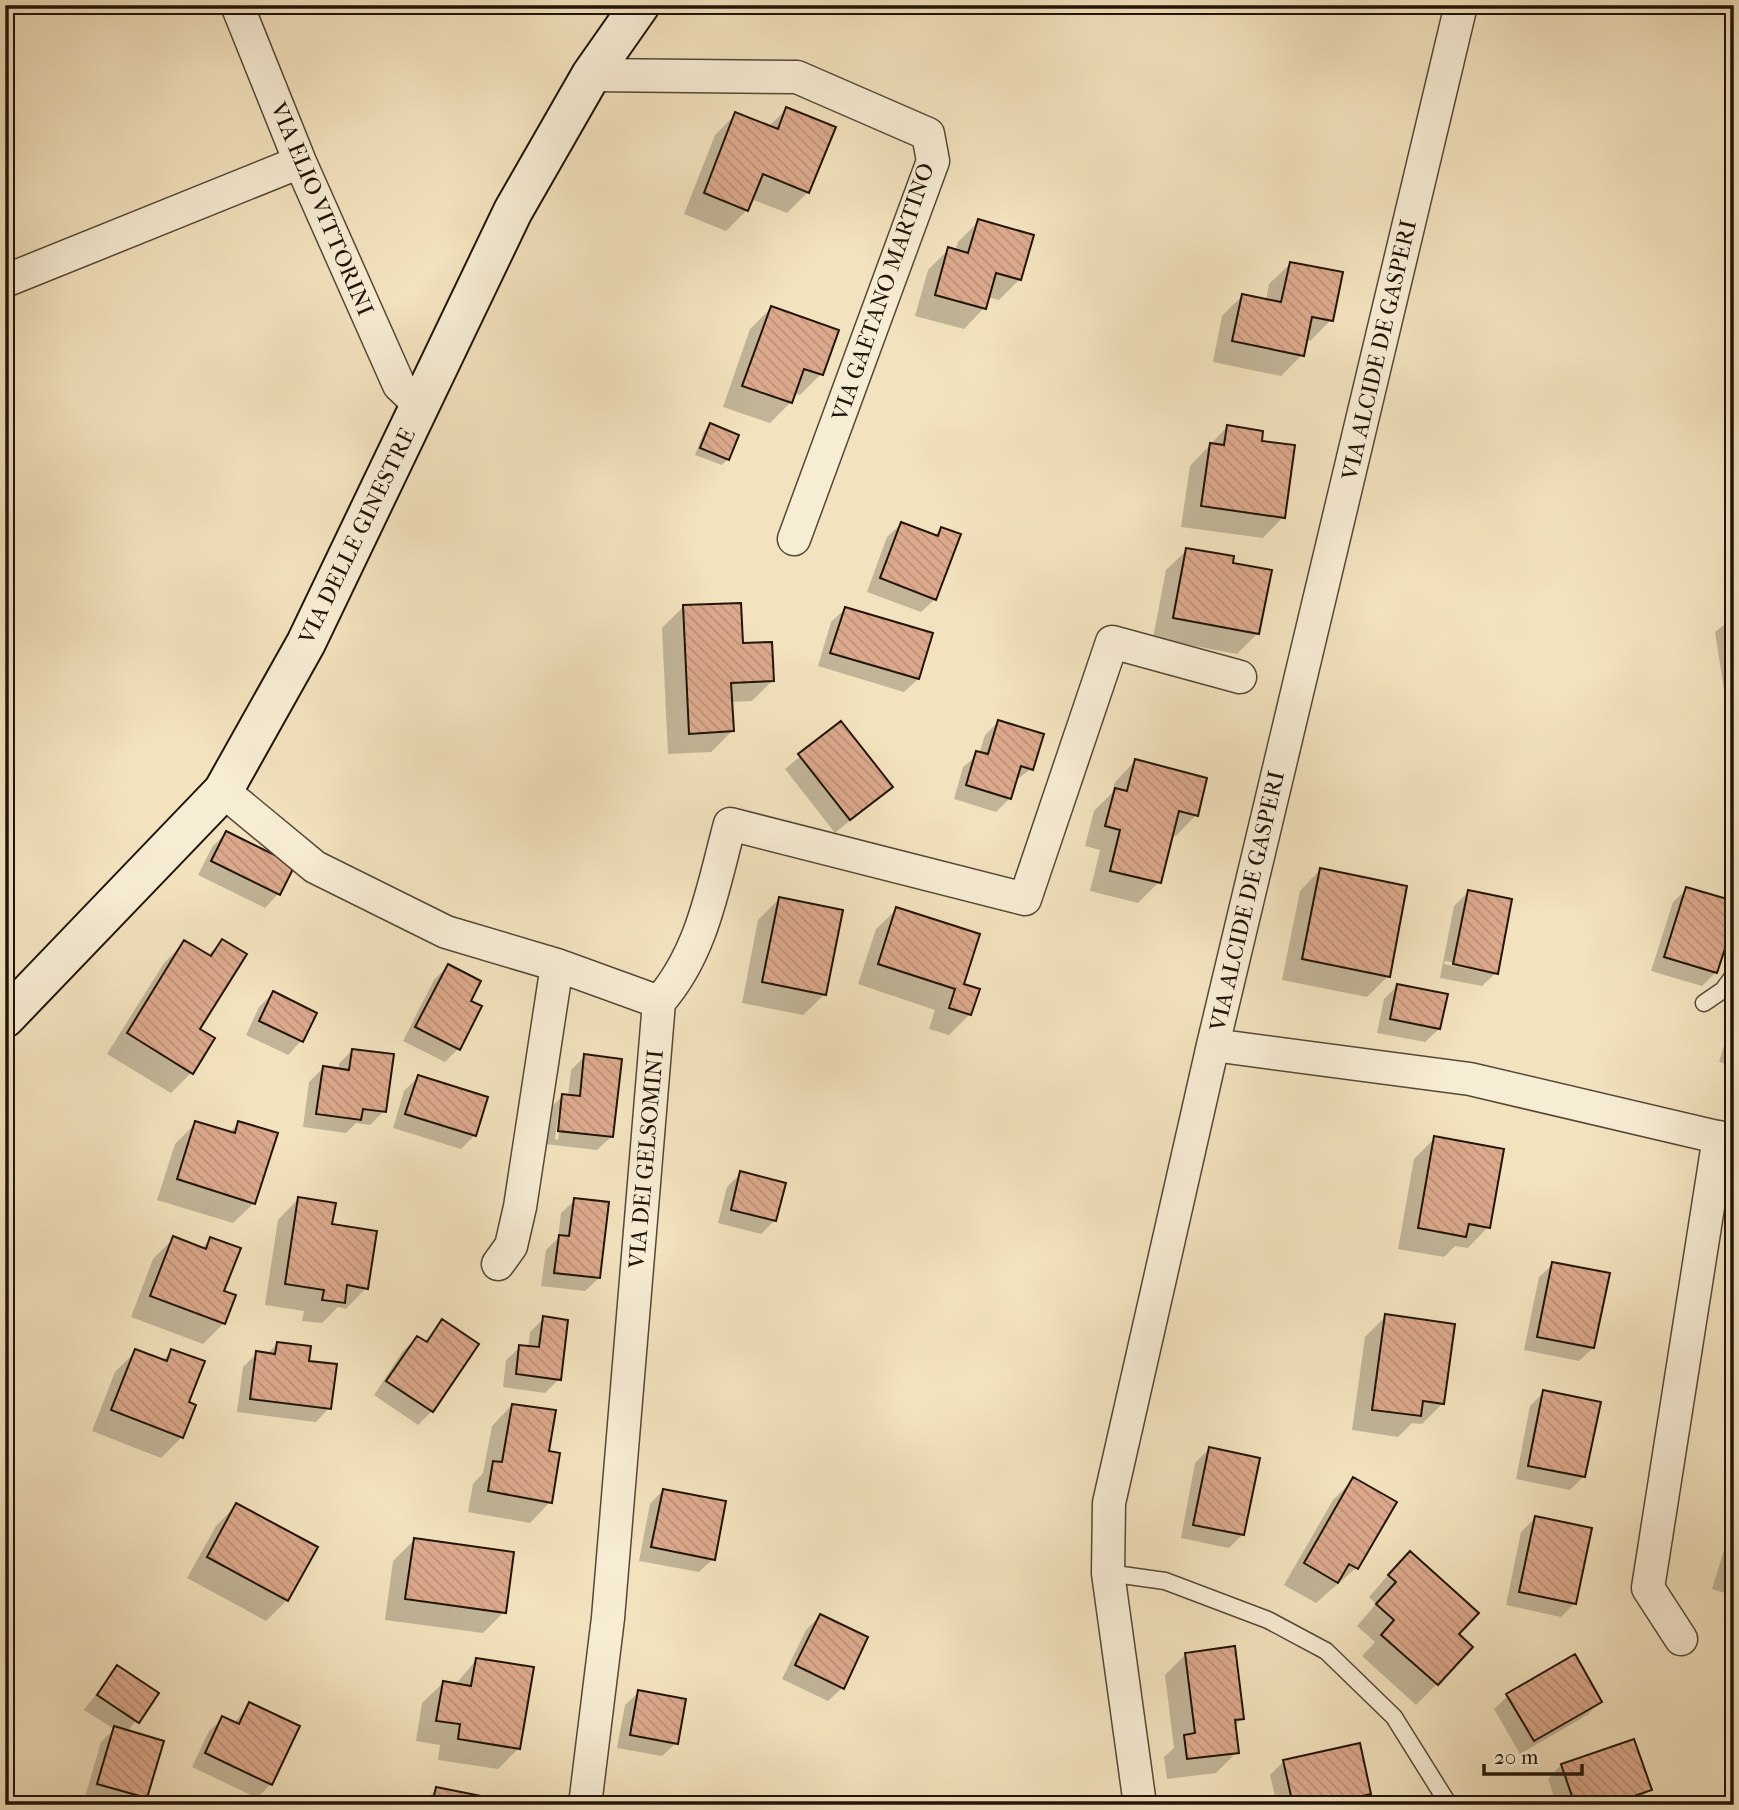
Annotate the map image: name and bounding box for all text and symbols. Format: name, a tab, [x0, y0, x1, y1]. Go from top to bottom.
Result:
street label: VIA ELIO VITTORINI	[264, 97, 379, 320]
street label: VIA GAETANO MARTINO	[826, 160, 940, 425]
street label: VIA ALCIDE DE GASPERI	[1336, 217, 1422, 484]
street label: VIA DELLE GINESTRE	[293, 424, 421, 649]
street label: VIA ALCIDE DE GASPERI	[1204, 768, 1290, 1035]
street label: VIA DEI GELSOMINI	[623, 1049, 669, 1270]
scale bar	[1484, 1733, 1582, 1777]
text: 20 m	[1494, 1745, 1539, 1769]

